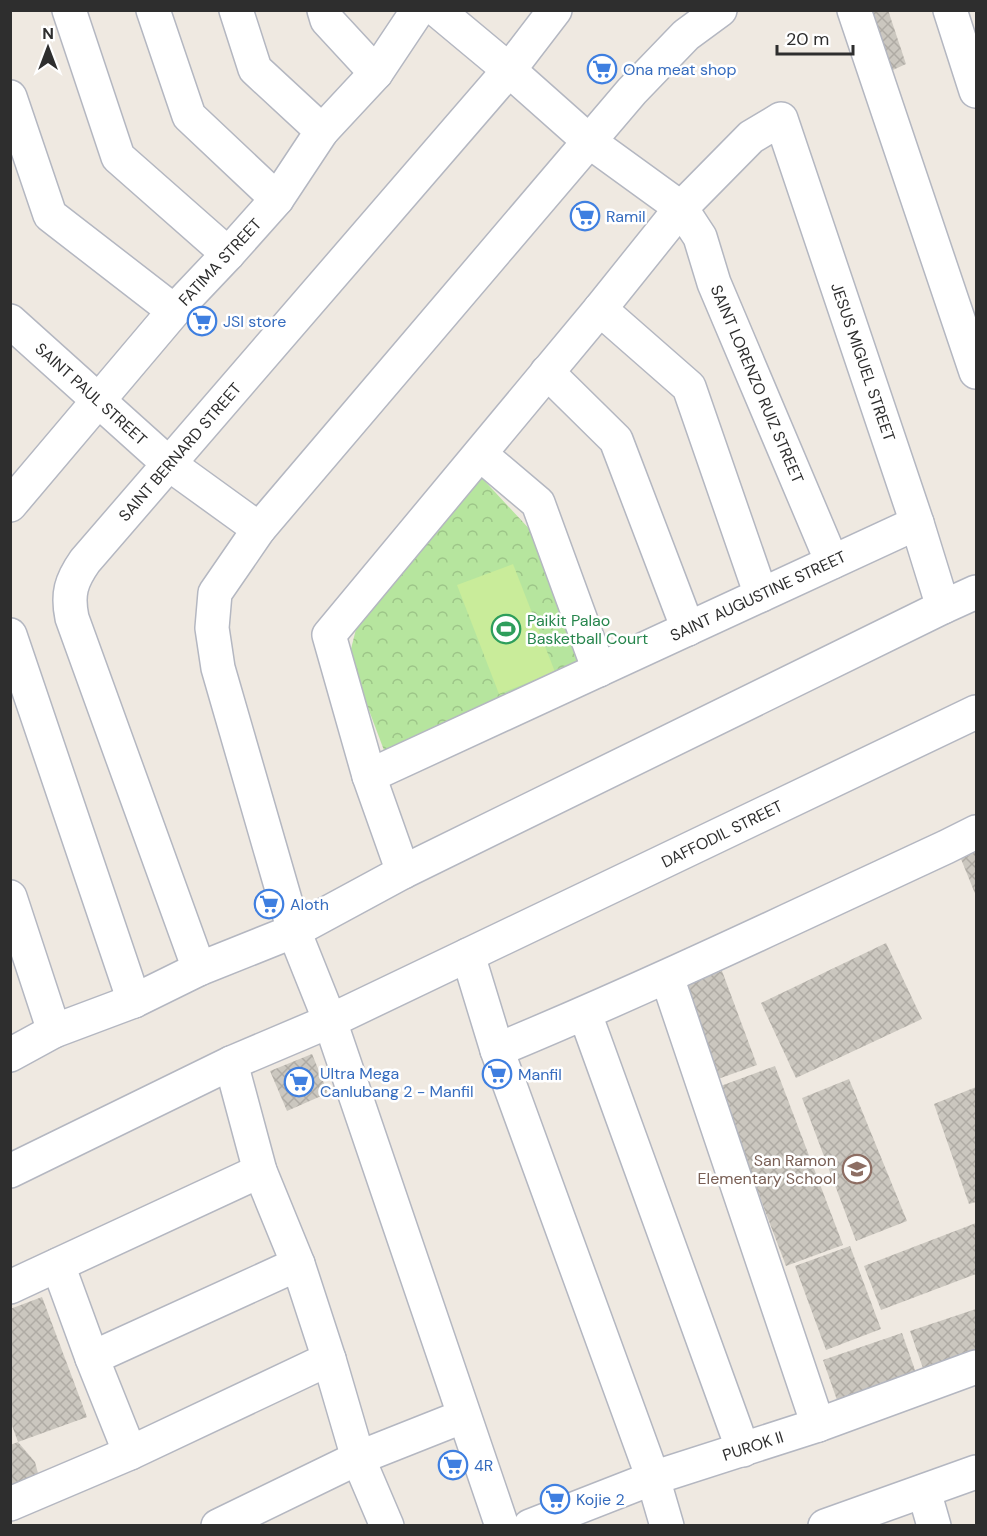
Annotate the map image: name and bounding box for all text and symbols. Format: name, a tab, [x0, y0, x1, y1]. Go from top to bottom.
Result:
north arrow	[18, 18, 78, 78]
scale bar	[777, 18, 854, 56]
text: N	[42, 23, 54, 44]
text: 20 m	[786, 27, 829, 51]
supermarket icon: Ona meat shop	[586, 53, 618, 85]
place label: Ona meat shop	[623, 59, 737, 80]
supermarket icon: Ramil	[569, 200, 601, 232]
place label: Ramil	[606, 206, 646, 227]
street label: FATIMA STREET	[174, 214, 266, 310]
street label: JESUS MIGUEL STREET	[826, 280, 900, 444]
street label: SAINT LORENZO RUIZ STREET	[706, 282, 808, 486]
supermarket icon: JSI store	[186, 305, 218, 337]
place label: JSI store	[223, 311, 286, 332]
street label: SAINT PAUL STREET	[31, 338, 151, 450]
street label: SAINT BERNARD STREET	[114, 378, 246, 526]
street label: SAINT AUGUSTINE STREET	[667, 546, 849, 646]
place label: Paikit Palao Basketball Court	[527, 610, 648, 649]
sports icon: Paikit Palao Basketball Court	[490, 613, 522, 645]
street label: DAFFODIL STREET	[658, 796, 786, 872]
supermarket icon: Aloth	[253, 888, 285, 920]
place label: Aloth	[290, 894, 329, 915]
supermarket icon: Manfil	[481, 1058, 513, 1090]
place label: Ultra Mega Canlubang 2 - Manfil	[320, 1063, 474, 1102]
place label: Manfil	[518, 1064, 562, 1085]
supermarket icon: Ultra Mega Canlubang 2 - Manfil	[283, 1066, 315, 1098]
place label: San Ramon Elementary School	[698, 1150, 836, 1189]
school or university icon: San Ramon Elementary School	[841, 1153, 873, 1185]
street label: PUROK II	[720, 1426, 786, 1466]
supermarket icon: 4R	[437, 1449, 469, 1481]
place label: 4R	[474, 1455, 493, 1476]
supermarket icon: Kojie 2	[539, 1483, 571, 1515]
place label: Kojie 2	[576, 1489, 625, 1510]

